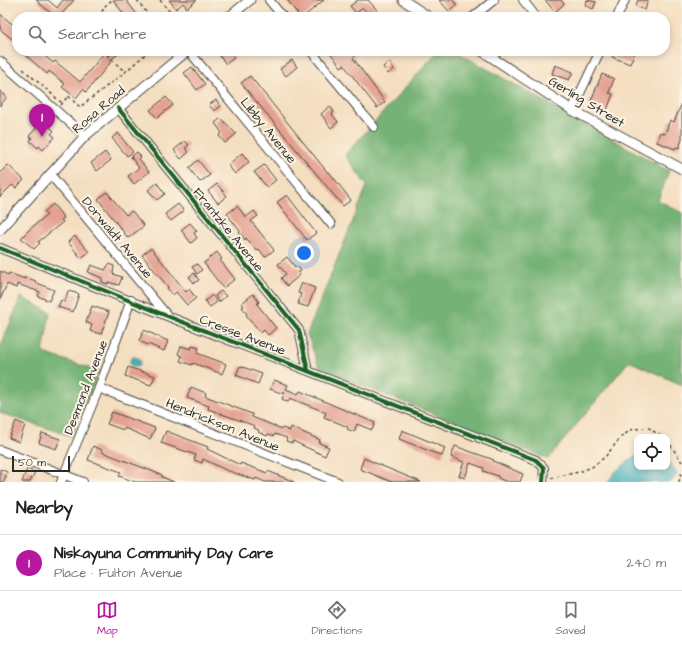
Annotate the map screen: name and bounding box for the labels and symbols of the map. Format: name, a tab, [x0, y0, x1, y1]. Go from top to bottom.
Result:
street label: Gerling Street	[545, 72, 628, 133]
street label: Rosa Road	[68, 81, 129, 138]
street label: Libby Avenue	[235, 94, 300, 168]
pin: 1	[29, 104, 55, 137]
street label: Frantzke Avenue	[189, 184, 268, 275]
street label: Dorwaldt Avenue	[78, 193, 157, 282]
your location	[294, 243, 314, 263]
street label: Cresse Avenue	[197, 310, 288, 360]
street label: Desmond Avenue	[60, 337, 112, 437]
street label: Hendrickson Avenue	[163, 394, 282, 456]
scale bar	[12, 454, 70, 473]

